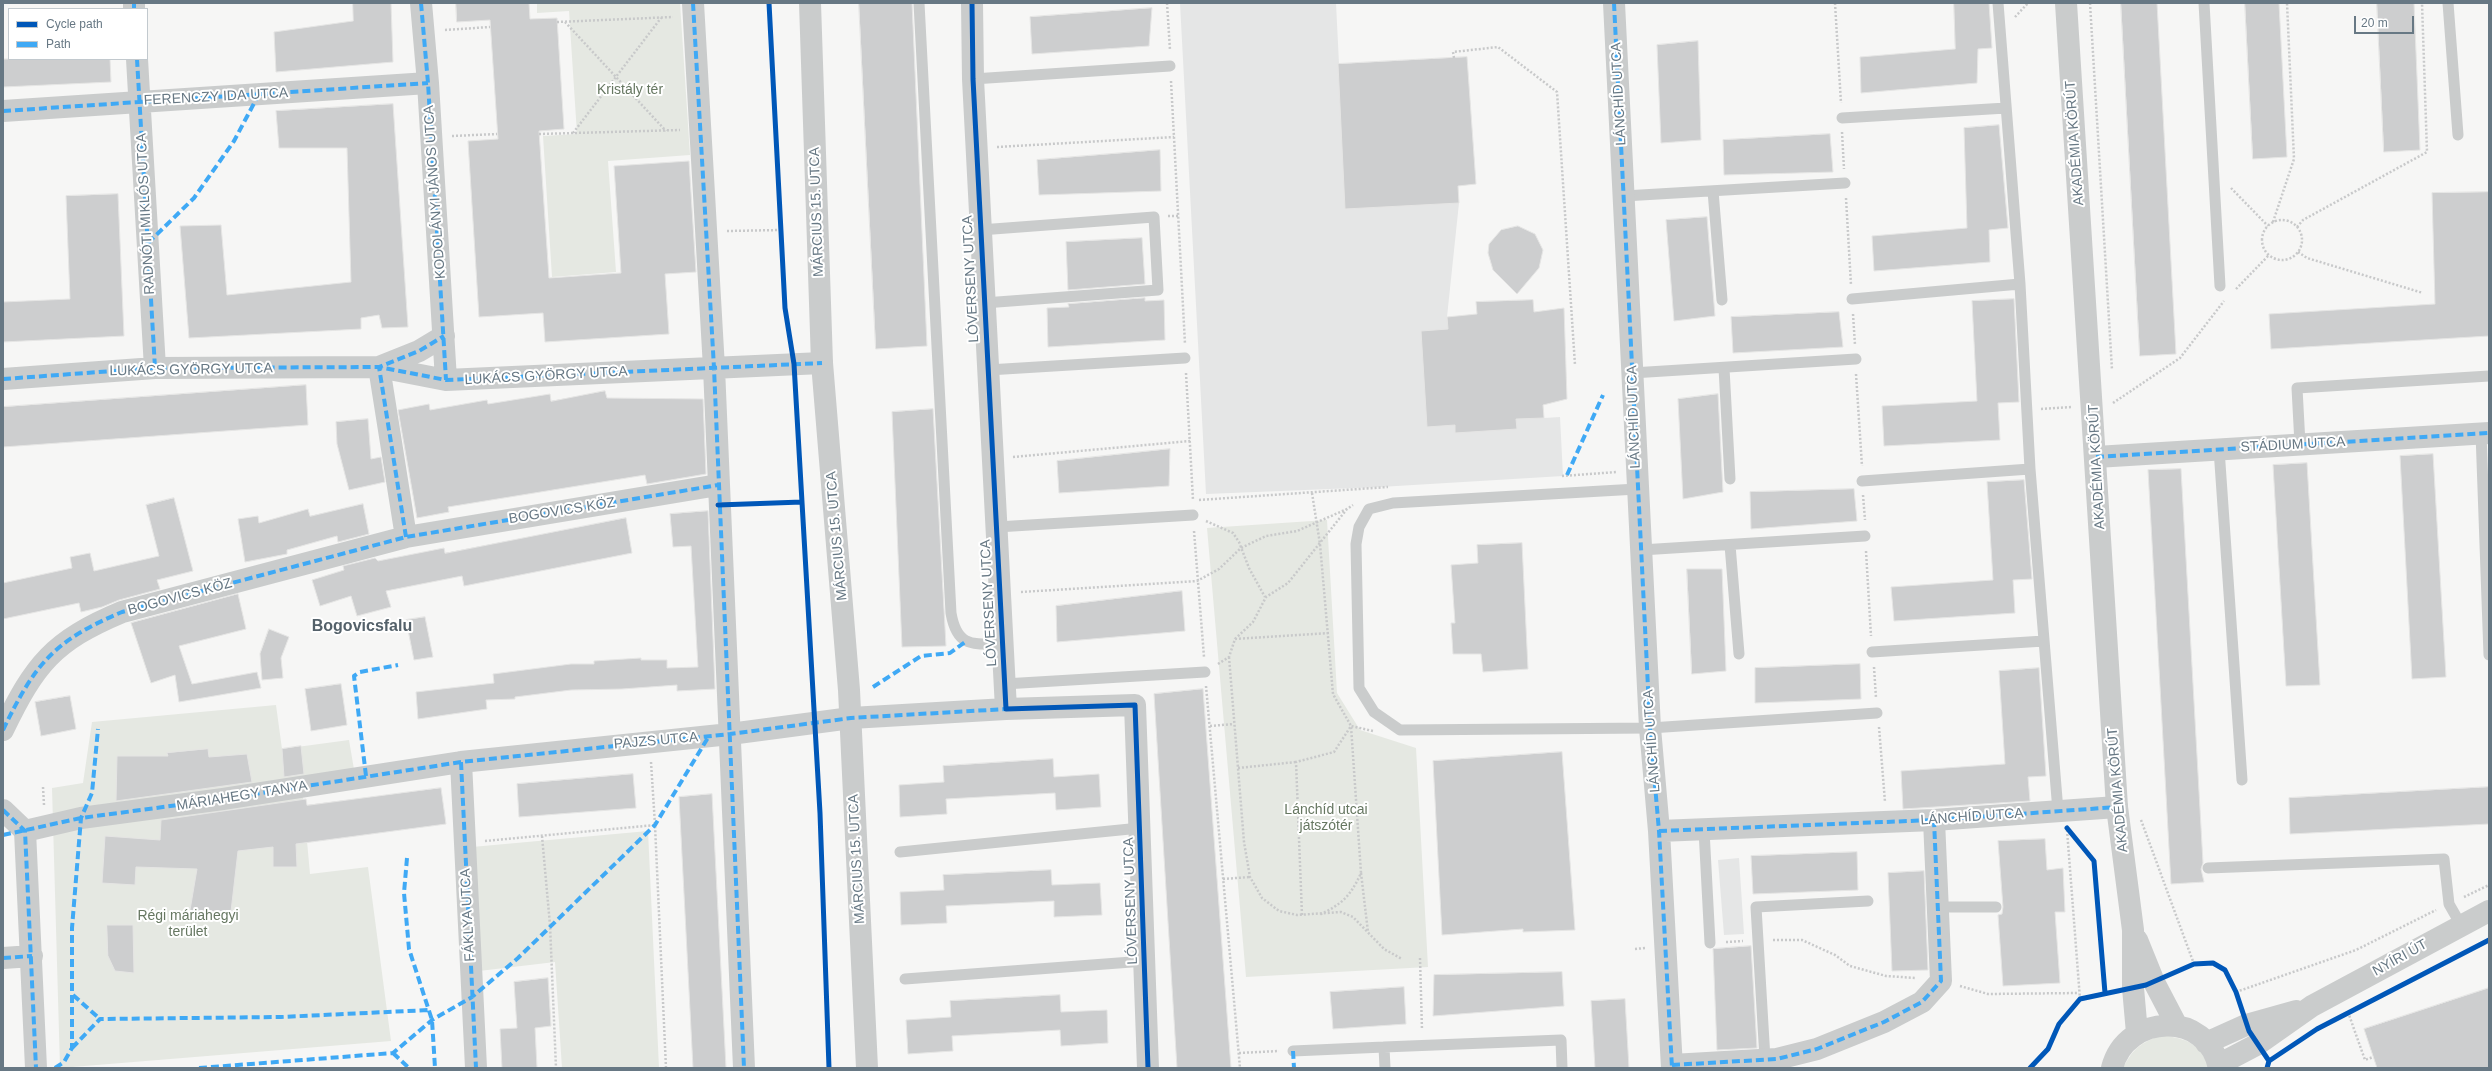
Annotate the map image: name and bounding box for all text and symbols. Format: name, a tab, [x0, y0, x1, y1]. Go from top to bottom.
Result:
legend	[8, 8, 148, 60]
scale bar	[2356, 8, 2416, 34]
text: 20 m	[2361, 16, 2388, 30]
text: Cycle path	[46, 17, 103, 31]
text: Path	[46, 37, 71, 51]
street label: LÁNCHÍD UTCA	[1608, 42, 1630, 146]
street label: AKADÉMIA KÖRÚT	[2062, 80, 2088, 206]
park label: Kristály tér	[597, 82, 663, 98]
street label: FERENCZY IDA UTCA	[143, 85, 289, 109]
street label: KODOLÁNYI JÁNOS UTCA	[421, 104, 449, 280]
street label: RADNÓTI MIKLÓS UTCA	[133, 133, 159, 295]
street label: MÁRCIUS 15. UTCA	[806, 147, 828, 277]
street label: LÓVERSENY UTCA	[959, 215, 983, 343]
street label: LUKÁCS GYÖRGY UTCA	[109, 360, 273, 380]
street label: LUKÁCS GYÖRGY UTCA	[464, 363, 628, 389]
street label: LÁNCHÍD UTCA	[1624, 365, 1644, 469]
street label: AKADÉMIA KÖRÚT	[2085, 404, 2109, 530]
street label: STÁDIUM UTCA	[2240, 434, 2346, 456]
street label: MÁRCIUS 15. UTCA	[823, 471, 851, 601]
street label: BOGOVICS KÖZ	[508, 494, 616, 528]
street label: LÓVERSENY UTCA	[977, 539, 1001, 667]
street label: BOGOVICS KÖZ	[126, 575, 234, 619]
district label: Bogovicsfalu	[312, 617, 412, 637]
street label: LÁNCHÍD UTCA	[1640, 689, 1664, 793]
street label: AKADÉMIA KÖRÚT	[2104, 727, 2132, 853]
street label: PAJZS UTCA	[613, 729, 699, 753]
street label: MÁRIAHEGY TANYA	[175, 777, 309, 815]
street label: MÁRCIUS 15. UTCA	[845, 794, 869, 924]
park label: Lánchíd utcai játszótér	[1284, 802, 1368, 834]
street label: LÁNCHÍD UTCA	[1920, 805, 2024, 829]
street label: LÓVERSENY UTCA	[1120, 837, 1142, 965]
street label: FÁKLYA UTCA	[457, 868, 479, 962]
park label: Régi máriahegyi terület	[137, 908, 239, 940]
street label: NYÍRI ÚT	[2370, 936, 2430, 980]

